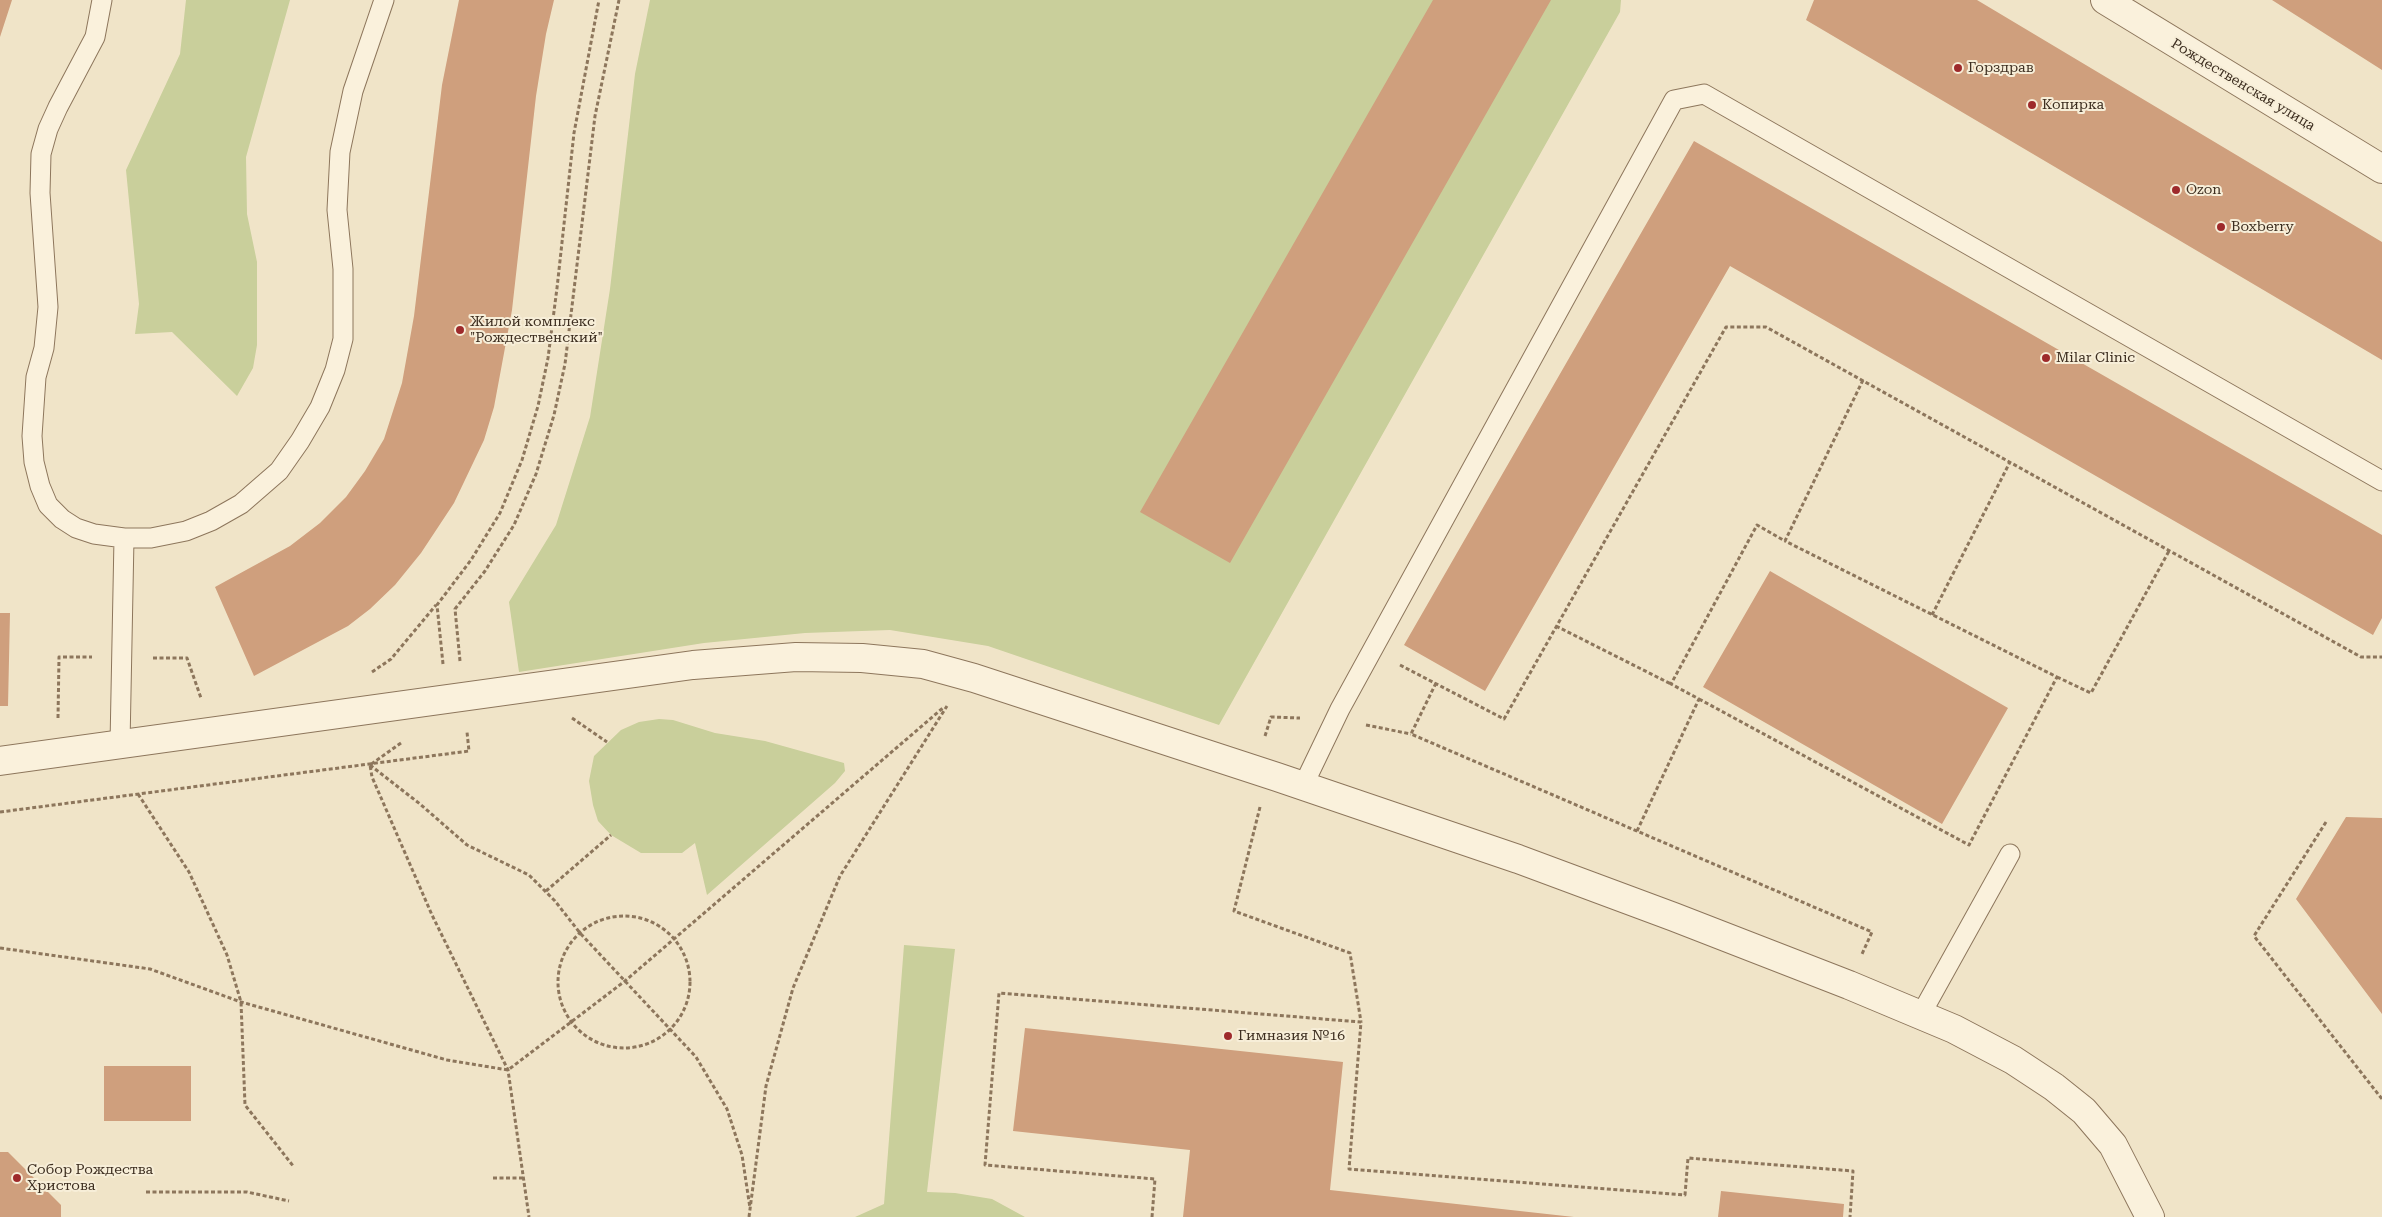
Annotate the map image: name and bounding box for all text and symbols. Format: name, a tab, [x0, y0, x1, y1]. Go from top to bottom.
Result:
street label: Рождественская улица	[2168, 35, 2318, 135]
place label: Горздрав	[1968, 60, 2034, 76]
marker: Горздрав	[1952, 62, 1964, 74]
place label: Копирка	[2042, 97, 2104, 113]
marker: Копирка	[2026, 99, 2038, 111]
place label: Ozon	[2186, 182, 2221, 198]
marker: Ozon	[2170, 184, 2182, 196]
place label: Boxberry	[2231, 219, 2294, 235]
marker: Boxberry	[2215, 221, 2227, 233]
place label: Жилой комплекс "Рождественский"	[470, 314, 603, 347]
marker: Жилой комплекс "Рождественский"	[454, 324, 466, 336]
place label: Milar Clinic	[2056, 350, 2135, 366]
marker: Milar Clinic	[2040, 352, 2052, 364]
place label: Гимназия №16	[1238, 1028, 1345, 1044]
marker: Гимназия №16	[1222, 1030, 1234, 1042]
place label: Собор Рождества Христова	[27, 1162, 153, 1194]
marker: Собор Рождества Христова	[11, 1172, 23, 1184]

